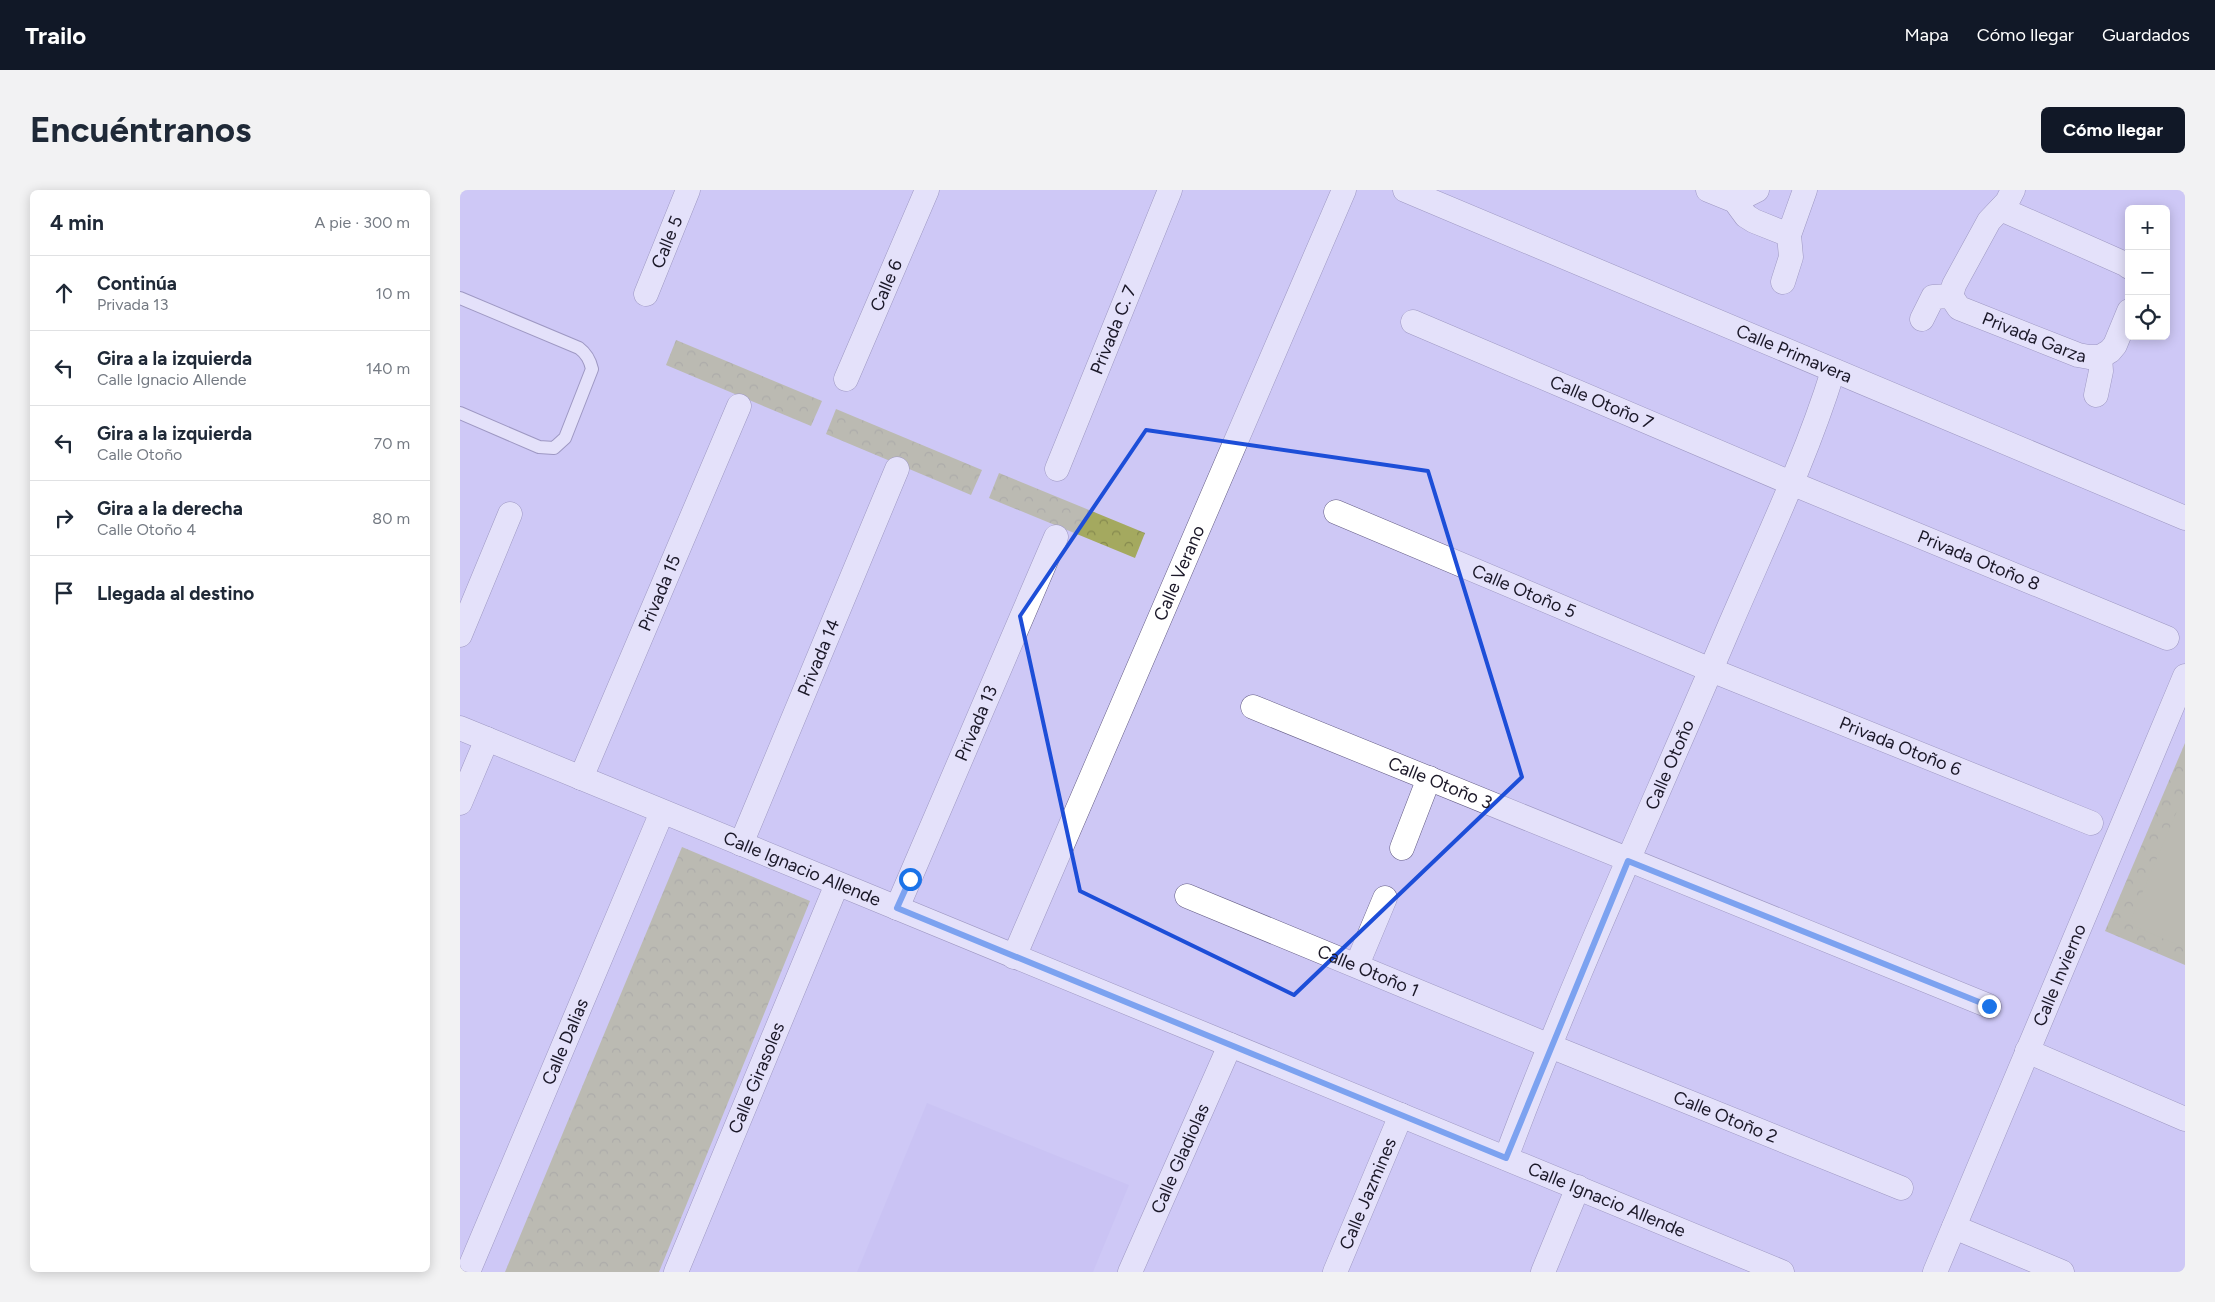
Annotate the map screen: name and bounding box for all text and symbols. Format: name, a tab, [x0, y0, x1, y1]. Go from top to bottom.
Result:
text: Trailo	[25, 21, 86, 50]
text: Mapa	[1904, 24, 1949, 46]
text: Cómo llegar	[1977, 24, 2074, 46]
text: Guardados	[2102, 24, 2190, 46]
button: Cómo llegar	[2041, 107, 2185, 153]
text: Encuéntranos	[30, 109, 251, 151]
map controls	[2125, 205, 2170, 340]
button: +	[2125, 205, 2170, 250]
text: 4 min	[50, 210, 104, 235]
text: A pie · 300 m	[315, 213, 410, 232]
street label: Calle 5	[647, 213, 687, 272]
button: −	[2125, 250, 2170, 295]
street label: Calle 6	[865, 256, 907, 315]
text: Continúa	[97, 272, 177, 295]
icon: ahead	[50, 279, 78, 307]
street label: Privada C. 7	[1085, 282, 1141, 378]
text: 10 m	[376, 284, 410, 303]
text: Privada 13	[97, 295, 168, 314]
button: locate	[2125, 295, 2170, 340]
street label: Privada Garza	[1979, 307, 2088, 367]
street label: Calle Primavera	[1733, 319, 1855, 388]
text: Gira a la izquierda	[97, 347, 252, 370]
icon: left	[50, 354, 78, 382]
text: 140 m	[366, 359, 410, 378]
text: Calle Ignacio Allende	[97, 370, 247, 389]
street label: Calle Otoño 7	[1547, 371, 1657, 434]
text: Gira a la izquierda	[97, 422, 252, 445]
icon: left	[50, 429, 78, 457]
text: 70 m	[374, 434, 410, 453]
text: Calle Otoño	[97, 445, 182, 464]
text: Gira a la derecha	[97, 497, 243, 520]
icon: right	[50, 504, 78, 532]
text: 80 m	[372, 509, 410, 528]
text: Calle Otoño 4	[97, 520, 196, 539]
street label: Calle Verano	[1149, 522, 1209, 624]
street label: Privada Otoño 8	[1914, 525, 2043, 595]
street label: Privada 15	[634, 551, 686, 635]
street label: Calle Otoño 5	[1469, 560, 1579, 623]
icon: arrive	[50, 579, 78, 607]
text: Llegada al destino	[97, 582, 254, 605]
street label: Privada 14	[793, 616, 844, 699]
street label: Privada 13	[950, 682, 1002, 765]
street label: Privada Otoño 6	[1836, 712, 1964, 781]
street label: Calle Otoño	[1640, 716, 1699, 813]
street label: Calle Otoño 3	[1385, 752, 1495, 814]
street label: Calle Ignacio Allende	[720, 827, 884, 911]
route start	[899, 868, 922, 891]
street label: Calle Invierno	[2028, 920, 2091, 1030]
street label: Calle Otoño 1	[1314, 940, 1422, 1002]
street label: Calle Dalias	[537, 995, 593, 1088]
route end	[1978, 995, 2001, 1018]
street label: Calle Girasoles	[724, 1019, 789, 1137]
street label: Calle Otoño 2	[1670, 1086, 1781, 1148]
street label: Calle Gladiolas	[1146, 1100, 1214, 1217]
street label: Calle Jazmines	[1335, 1134, 1401, 1253]
street label: Calle Ignacio Allende	[1525, 1158, 1689, 1242]

